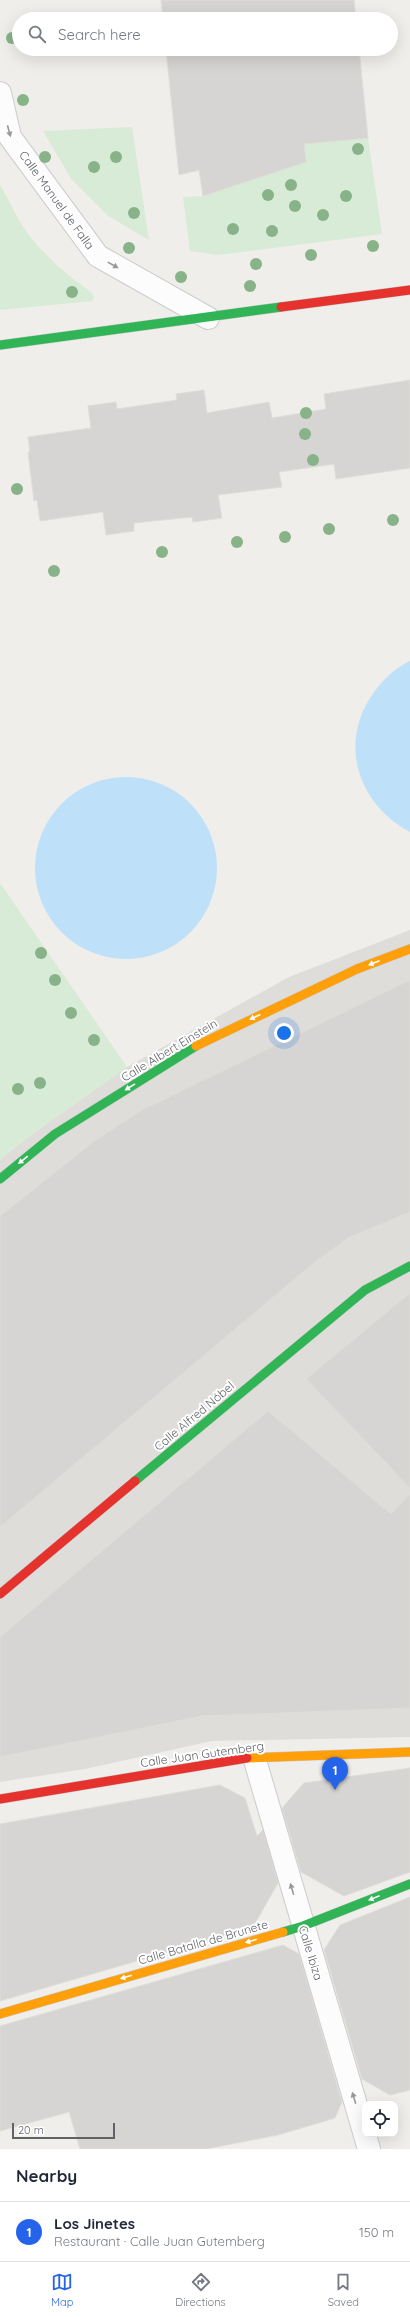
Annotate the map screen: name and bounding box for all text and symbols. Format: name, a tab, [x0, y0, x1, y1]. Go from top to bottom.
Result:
search box	[12, 12, 398, 56]
icon: search	[26, 23, 48, 45]
text: Search here	[58, 25, 141, 44]
one-way arrow	[6, 125, 12, 137]
street label: Calle Manuel de Falla	[16, 148, 98, 252]
one-way arrow	[107, 262, 119, 268]
one-way arrow	[367, 960, 379, 966]
one-way arrow	[250, 1014, 261, 1020]
street label: Calle Albert Einstein	[118, 1015, 220, 1085]
your location	[274, 1023, 294, 1043]
one-way arrow	[125, 1083, 135, 1091]
one-way arrow	[18, 1156, 28, 1165]
street label: Calle Alfred Nóbel	[151, 1378, 237, 1454]
street label: Calle Juan Gutemberg	[139, 1738, 265, 1770]
pin: 1	[322, 1757, 348, 1790]
one-way arrow	[289, 1882, 295, 1894]
one-way arrow	[367, 1896, 379, 1902]
street label: Calle Batalla de Brunete	[136, 1916, 270, 1968]
street label: Calle Ibiza	[296, 1924, 326, 1982]
one-way arrow	[245, 1938, 257, 1944]
one-way arrow	[120, 1974, 132, 1980]
one-way arrow	[351, 2092, 357, 2104]
map controls	[362, 2101, 398, 2137]
button: locate	[362, 2101, 398, 2137]
scale bar	[12, 2121, 115, 2140]
text: 20 m	[18, 2123, 44, 2137]
text: Nearby	[16, 2165, 77, 2186]
text: Los Jinetes	[54, 2214, 135, 2233]
text: 1	[26, 2224, 32, 2240]
text: 150 m	[359, 2224, 394, 2240]
text: Restaurant · Calle Juan Gutemberg	[54, 2233, 265, 2249]
tab: Map	[51, 2271, 73, 2309]
tab: Directions	[175, 2271, 226, 2309]
tab: Saved	[328, 2271, 359, 2309]

